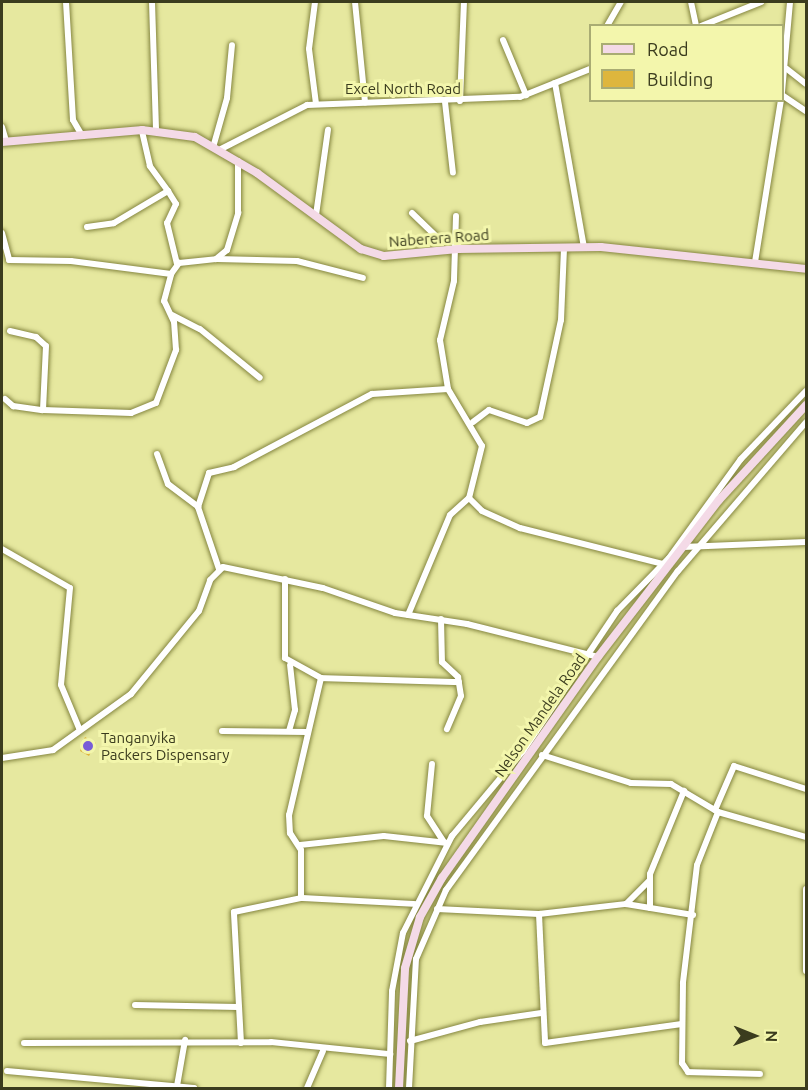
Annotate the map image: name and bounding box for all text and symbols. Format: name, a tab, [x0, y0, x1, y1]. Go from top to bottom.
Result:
legend	[589, 24, 784, 102]
text: Road	[647, 39, 689, 59]
text: Building	[647, 69, 713, 89]
street label: Excel North Road	[345, 80, 461, 98]
street label: Naberera Road	[388, 226, 490, 250]
street label: Nelson Mandela Road	[491, 650, 589, 780]
place label: Tanganyika Packers Dispensary	[101, 728, 230, 763]
marker: Tanganyika Packers Dispensary	[79, 737, 97, 755]
north arrow	[724, 1006, 784, 1066]
text: N	[763, 1030, 781, 1042]

